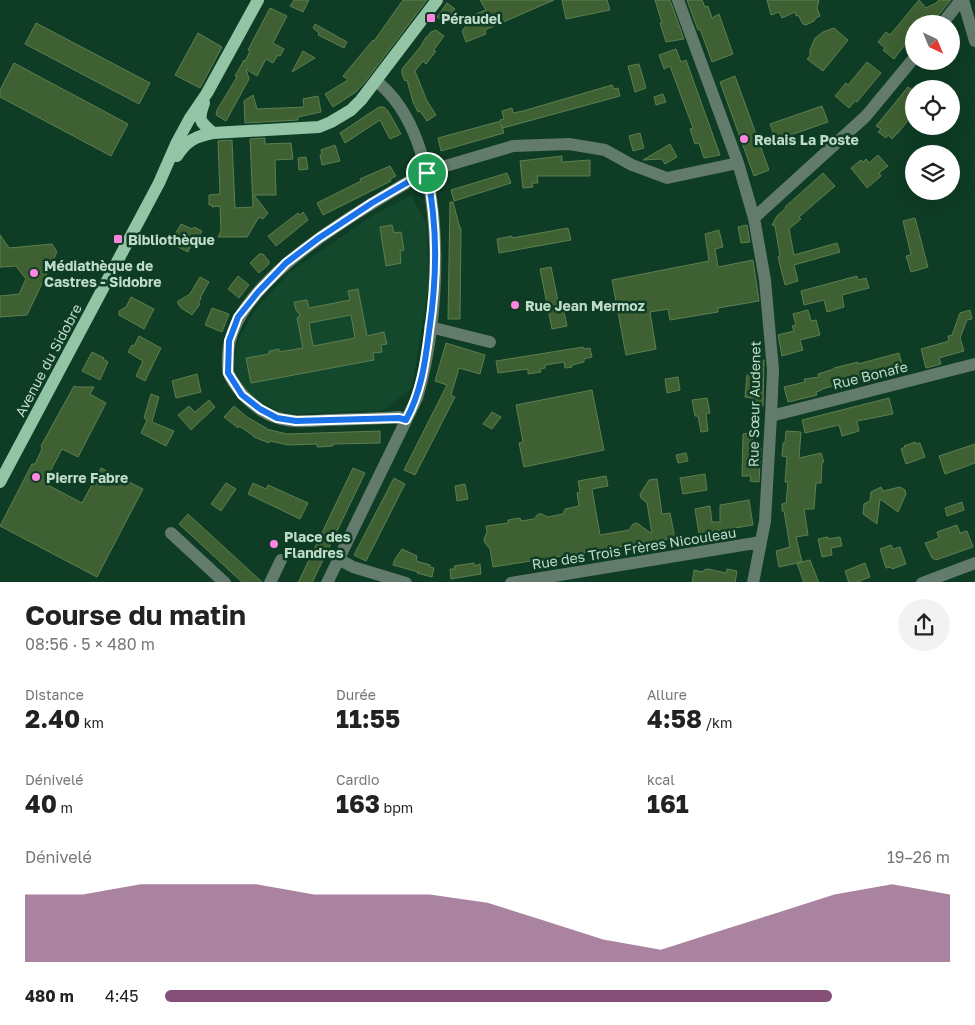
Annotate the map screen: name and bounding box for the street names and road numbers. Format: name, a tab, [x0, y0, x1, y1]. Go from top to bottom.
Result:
street label: Avenue du Sidobre	[11, 301, 85, 419]
street label: Rue Sœur Audenet	[744, 341, 764, 467]
street label: Rue Bonafe	[831, 357, 909, 393]
street label: Rue des Trois Frères Nicouleau	[531, 523, 737, 573]

